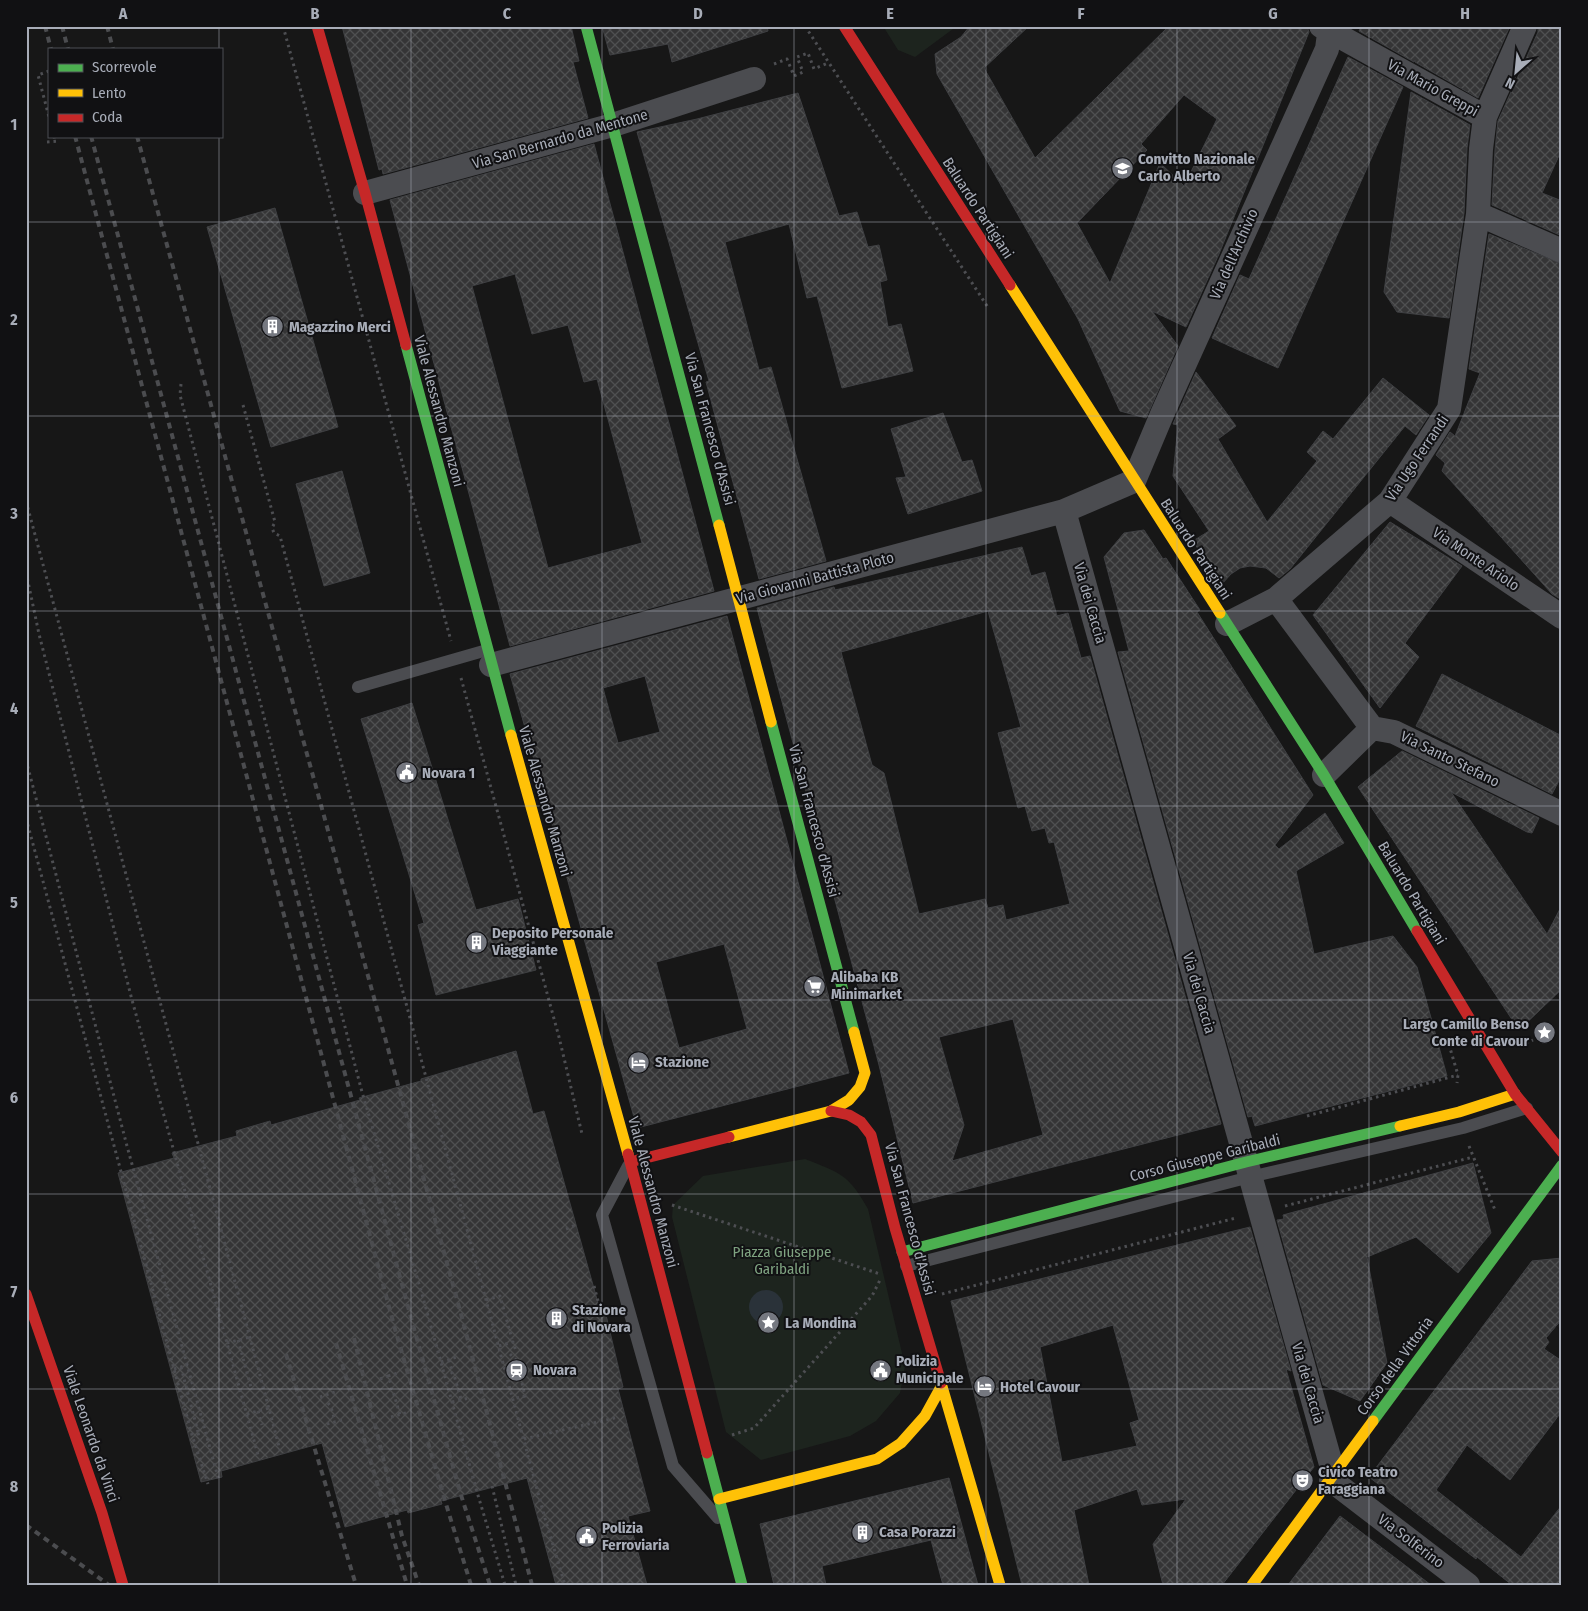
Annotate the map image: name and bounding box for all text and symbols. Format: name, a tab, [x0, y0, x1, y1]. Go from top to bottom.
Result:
text: A	[118, 4, 128, 23]
text: B	[311, 4, 320, 23]
text: C	[503, 4, 512, 23]
text: D	[693, 4, 703, 23]
text: E	[886, 4, 894, 23]
text: F	[1077, 4, 1085, 23]
text: G	[1268, 4, 1278, 23]
text: H	[1460, 4, 1470, 23]
legend	[48, 48, 222, 138]
north arrow	[1490, 48, 1540, 98]
street label: Via Mario Greppi	[1384, 56, 1482, 120]
text: Scorrevole	[92, 58, 157, 76]
text: N	[1503, 74, 1518, 93]
text: Lento	[92, 84, 126, 102]
street label: Via San Bernardo da Mentone	[470, 105, 650, 173]
text: Coda	[92, 108, 123, 126]
text: 1	[11, 115, 17, 134]
place label: Convitto Nazionale Carlo Alberto	[1138, 150, 1255, 185]
street label: Baluardo Partigiani	[939, 154, 1017, 262]
school or university icon: Convitto Nazionale Carlo Alberto	[1110, 156, 1134, 180]
street label: Via dell'Archivio	[1206, 206, 1262, 302]
text: 2	[9, 310, 18, 329]
building icon: Magazzino Merci	[261, 315, 285, 339]
place label: Magazzino Merci	[289, 318, 391, 336]
street label: Viale Alessandro Manzoni	[410, 333, 468, 489]
street label: Via San Francesco d'Assisi	[681, 351, 739, 507]
street label: Via Ugo Ferrandi	[1382, 412, 1452, 504]
street label: Baluardo Partigiani	[1157, 495, 1235, 603]
text: 3	[9, 504, 18, 523]
street label: Via Monte Ariolo	[1429, 523, 1523, 595]
street label: Via Giovanni Battista Ploto	[734, 548, 896, 608]
street label: Via dei Caccia	[1070, 560, 1110, 646]
text: 4	[10, 699, 18, 718]
street label: Viale Alessandro Manzoni	[515, 724, 575, 878]
street label: Via Santo Stefano	[1398, 727, 1503, 791]
street label: Via San Francesco d'Assisi	[785, 743, 843, 899]
public building icon: Novara 1	[394, 761, 418, 785]
place label: Novara 1	[422, 764, 475, 782]
street label: Baluardo Partigiani	[1374, 838, 1450, 948]
text: 5	[10, 893, 18, 912]
place label: Deposito Personale Viaggiante	[491, 924, 614, 959]
building icon: Deposito Personale Viaggiante	[464, 930, 488, 954]
street label: Via dei Caccia	[1179, 950, 1219, 1036]
place label: Alibaba KB Minimarket	[830, 968, 903, 1003]
supermarket icon: Alibaba KB Minimarket	[803, 974, 827, 998]
place label: Largo Camillo Benso Conte di Cavour	[1403, 1015, 1529, 1050]
place icon: Largo Camillo Benso Conte di Cavour	[1533, 1021, 1557, 1045]
hotel icon: Stazione	[627, 1050, 651, 1074]
place label: Stazione	[655, 1053, 709, 1071]
text: 6	[10, 1088, 18, 1107]
street label: Viale Alessandro Manzoni	[624, 1114, 682, 1270]
street label: Corso Giuseppe Garibaldi	[1128, 1131, 1282, 1185]
street label: Via San Francesco d'Assisi	[881, 1141, 939, 1297]
park label: Piazza Giuseppe Garibaldi	[733, 1243, 831, 1278]
text: 7	[11, 1282, 18, 1301]
place label: Stazione di Novara	[572, 1301, 631, 1336]
building icon: Stazione di Novara	[544, 1307, 568, 1331]
place icon: La Mondina	[757, 1311, 781, 1335]
street label: Corso della Vittoria	[1353, 1313, 1437, 1419]
place label: La Mondina	[785, 1314, 857, 1332]
street label: Via dei Caccia	[1288, 1340, 1328, 1426]
place label: Polizia Municipale	[896, 1352, 964, 1387]
station icon: Novara	[505, 1358, 529, 1382]
public building icon: Polizia Municipale	[868, 1358, 892, 1382]
place label: Novara	[533, 1361, 577, 1379]
street label: Viale Leonardo da Vinci	[59, 1363, 123, 1505]
hotel icon: Hotel Cavour	[972, 1375, 996, 1399]
place label: Hotel Cavour	[1000, 1378, 1081, 1396]
place label: Civico Teatro Faraggiana	[1318, 1463, 1398, 1498]
theatre icon: Civico Teatro Faraggiana	[1290, 1469, 1314, 1493]
text: 8	[10, 1477, 19, 1496]
street label: Via Solferino	[1374, 1510, 1448, 1572]
place label: Polizia Ferroviaria	[602, 1519, 670, 1554]
building icon: Casa Porazzi	[851, 1520, 875, 1544]
place label: Casa Porazzi	[879, 1523, 956, 1541]
public building icon: Polizia Ferroviaria	[574, 1525, 598, 1549]

